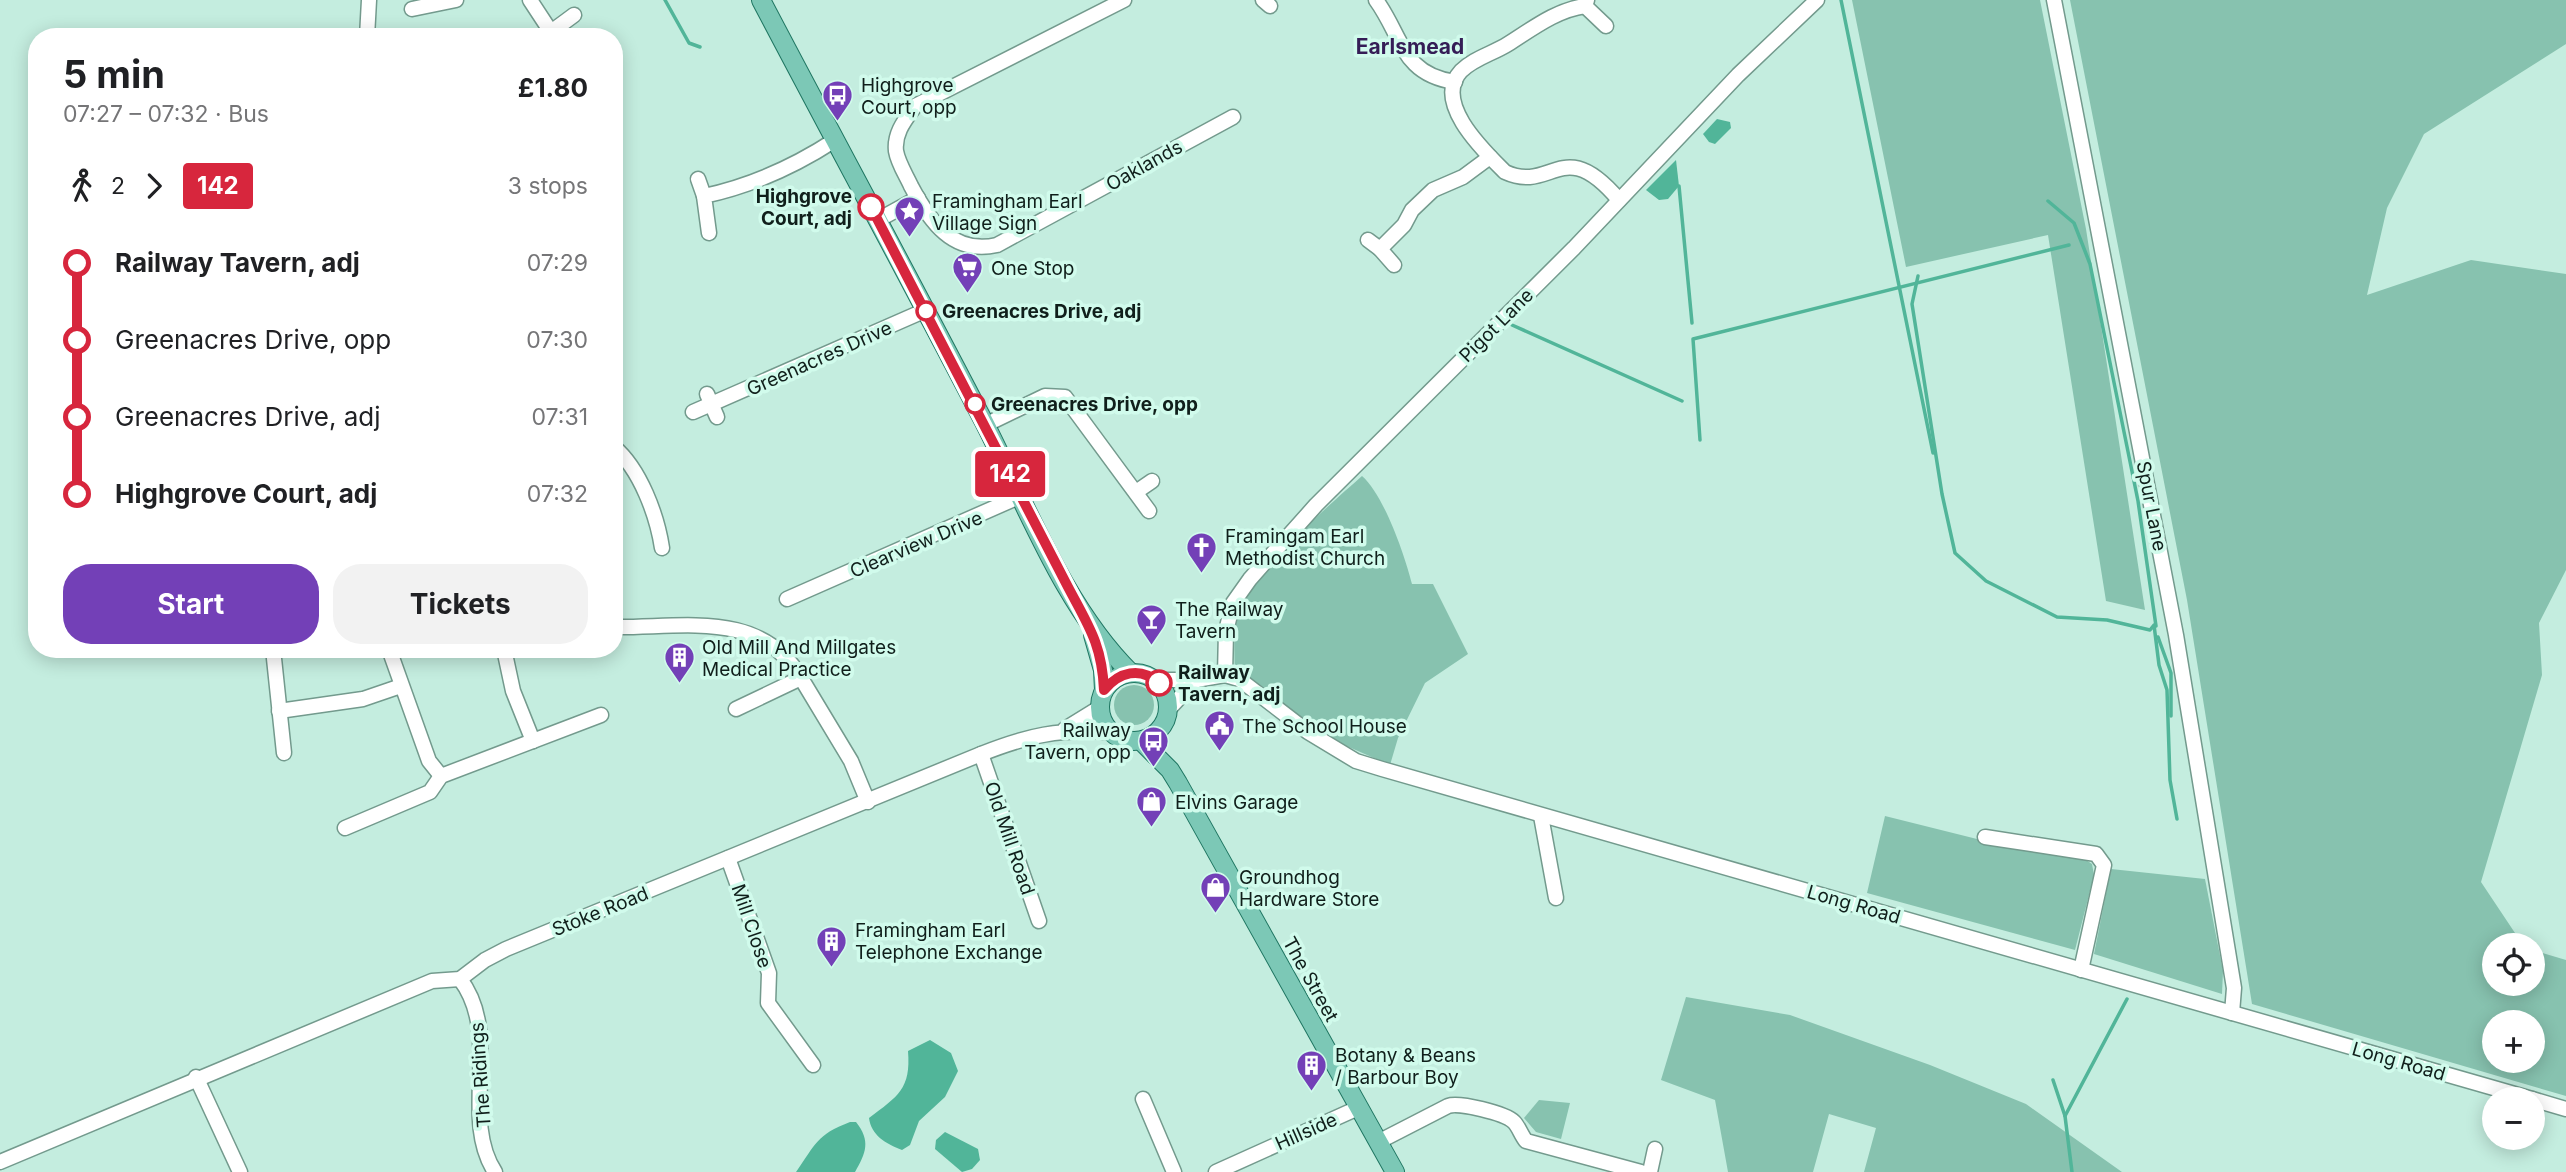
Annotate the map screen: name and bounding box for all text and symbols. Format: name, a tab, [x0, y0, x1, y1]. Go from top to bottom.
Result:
district label: Earlsmead	[1356, 34, 1464, 59]
text: 5 min	[63, 51, 165, 97]
text: £1.80	[518, 72, 588, 103]
place label: Highgrove Court, opp	[861, 74, 957, 119]
bus stop icon: Highgrove Court, opp	[821, 79, 855, 123]
text: 07:27 – 07:32 · Bus	[63, 100, 269, 128]
street label: Oaklands	[1102, 135, 1186, 196]
icon: walk	[63, 167, 101, 205]
icon: forward	[135, 167, 173, 205]
text: 142	[197, 171, 239, 200]
text: 2	[111, 172, 125, 200]
text: 3 stops	[508, 172, 588, 200]
place label: Highgrove Court, adj	[756, 185, 852, 230]
place label: Framingham Earl Village Sign	[932, 190, 1083, 235]
marker: Highgrove Court, adj	[858, 194, 884, 220]
place icon: Framingham Earl Village Sign	[892, 195, 926, 239]
text: Railway Tavern, adj	[115, 247, 360, 278]
text: 07:29	[527, 249, 588, 277]
supermarket icon: One Stop	[951, 251, 985, 295]
place label: One Stop	[991, 257, 1074, 280]
street label: Pigot Lane	[1455, 284, 1538, 367]
place label: Greenacres Drive, adj	[942, 300, 1141, 323]
marker: Greenacres Drive, adj	[916, 301, 936, 321]
street label: Greenacres Drive	[743, 316, 895, 401]
text: Greenacres Drive, opp	[115, 324, 391, 355]
text: 07:30	[526, 326, 588, 354]
place label: Greenacres Drive, opp	[991, 393, 1198, 416]
marker: Greenacres Drive, opp	[965, 394, 985, 414]
text: Greenacres Drive, adj	[115, 401, 381, 432]
text: 07:31	[532, 403, 588, 431]
line badge: 142	[970, 451, 1050, 497]
text: 142	[989, 459, 1031, 488]
street label: Spur Lane	[2132, 459, 2172, 553]
text: Highgrove Court, adj	[115, 478, 377, 509]
text: 07:32	[527, 480, 588, 508]
street label: Clearview Drive	[846, 506, 986, 583]
place label: Framingam Earl Methodist Church	[1225, 525, 1385, 570]
church icon: Framingam Earl Methodist Church	[1185, 530, 1219, 574]
button: Start	[63, 564, 319, 644]
button: Tickets	[333, 564, 588, 644]
place label: The Railway Tavern	[1175, 598, 1284, 643]
bar icon: The Railway Tavern	[1135, 603, 1169, 647]
place label: Old Mill And Millgates Medical Practice	[702, 636, 896, 681]
building icon: Old Mill And Millgates Medical Practice	[662, 641, 696, 685]
place label: Railway Tavern, adj	[1178, 661, 1281, 706]
marker: Railway Tavern, adj	[1146, 670, 1172, 696]
public building icon: The School House	[1202, 709, 1236, 753]
place label: The School House	[1242, 715, 1407, 738]
place label: Railway Tavern, opp	[1024, 719, 1131, 764]
bus stop icon: Railway Tavern, opp	[1137, 724, 1171, 768]
street label: Old Mill Road	[979, 779, 1040, 898]
shop icon: Elvins Garage	[1135, 785, 1169, 829]
place label: Elvins Garage	[1175, 791, 1298, 814]
place label: Groundhog Hardware Store	[1239, 866, 1379, 911]
shop icon: Groundhog Hardware Store	[1199, 871, 1233, 915]
street label: Long Road	[1804, 880, 1903, 929]
street label: Mill Close	[726, 881, 777, 971]
street label: Stoke Road	[549, 882, 652, 941]
place label: Framingham Earl Telephone Exchange	[855, 919, 1043, 964]
building icon: Framingham Earl Telephone Exchange	[815, 924, 849, 968]
street label: The Street	[1278, 933, 1343, 1026]
map controls	[2482, 933, 2545, 1150]
button: locate	[2482, 933, 2545, 996]
button: +	[2482, 1010, 2545, 1073]
street label: The Ridings	[465, 1021, 496, 1129]
street label: Long Road	[2349, 1037, 2448, 1086]
place label: Botany & Beans / Barbour Boy	[1335, 1044, 1476, 1089]
building icon: Botany & Beans / Barbour Boy	[1295, 1049, 1329, 1093]
button: −	[2482, 1087, 2545, 1150]
street label: Hillside	[1272, 1108, 1341, 1155]

